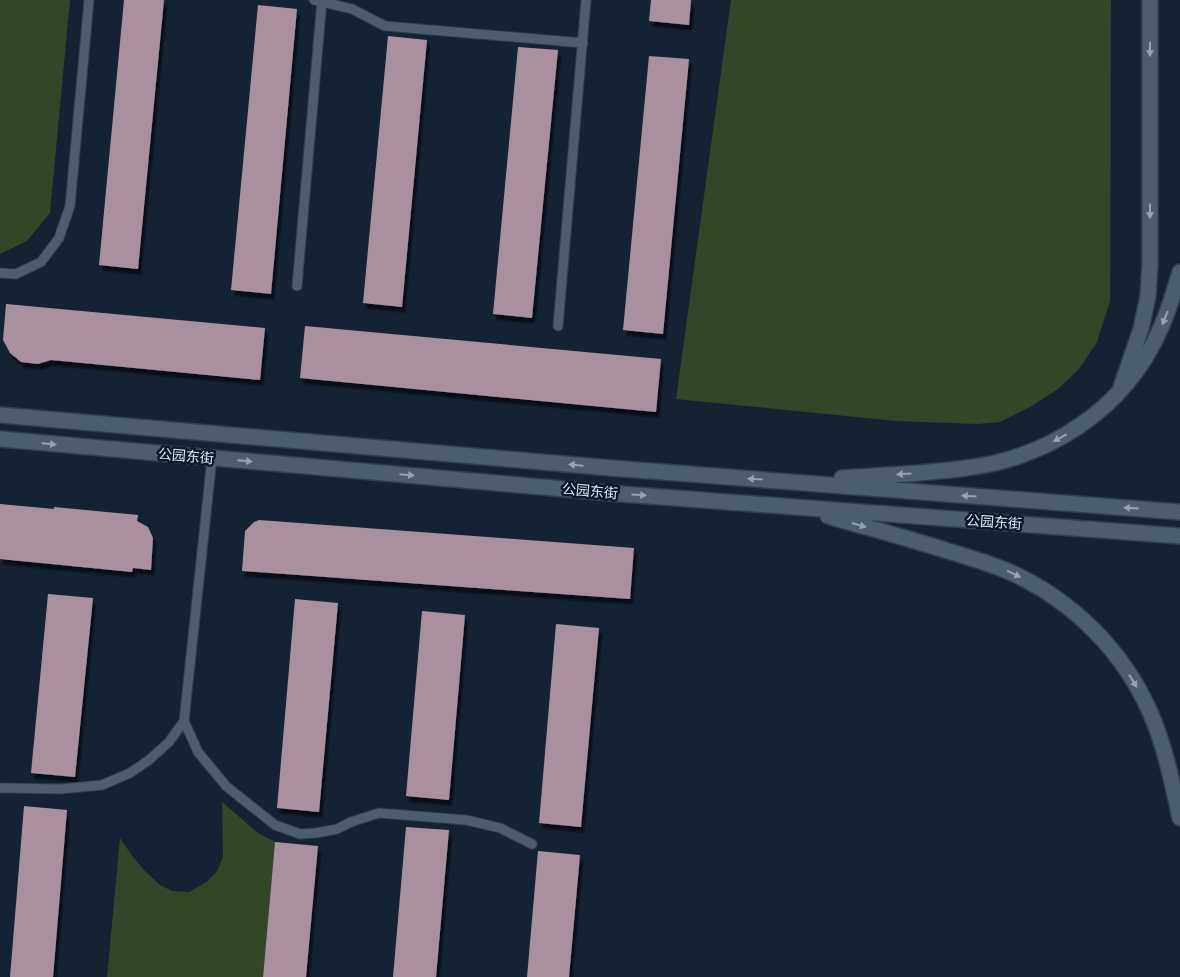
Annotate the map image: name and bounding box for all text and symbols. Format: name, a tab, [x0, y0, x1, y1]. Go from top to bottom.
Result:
one-way arrow	[1146, 41, 1154, 57]
one-way arrow	[1146, 203, 1154, 219]
one-way arrow	[1161, 311, 1169, 326]
one-way arrow	[1053, 434, 1068, 442]
one-way arrow	[41, 440, 57, 448]
street label: 公园东街	[157, 446, 215, 466]
one-way arrow	[238, 457, 254, 465]
one-way arrow	[567, 461, 583, 469]
one-way arrow	[399, 471, 415, 479]
one-way arrow	[895, 471, 911, 479]
one-way arrow	[747, 475, 763, 483]
street label: 公园东街	[561, 481, 619, 501]
one-way arrow	[961, 491, 977, 499]
one-way arrow	[631, 492, 647, 500]
one-way arrow	[1123, 504, 1139, 512]
street label: 公园东街	[966, 512, 1022, 532]
one-way arrow	[852, 522, 867, 530]
one-way arrow	[1007, 571, 1021, 579]
one-way arrow	[1128, 674, 1138, 688]

